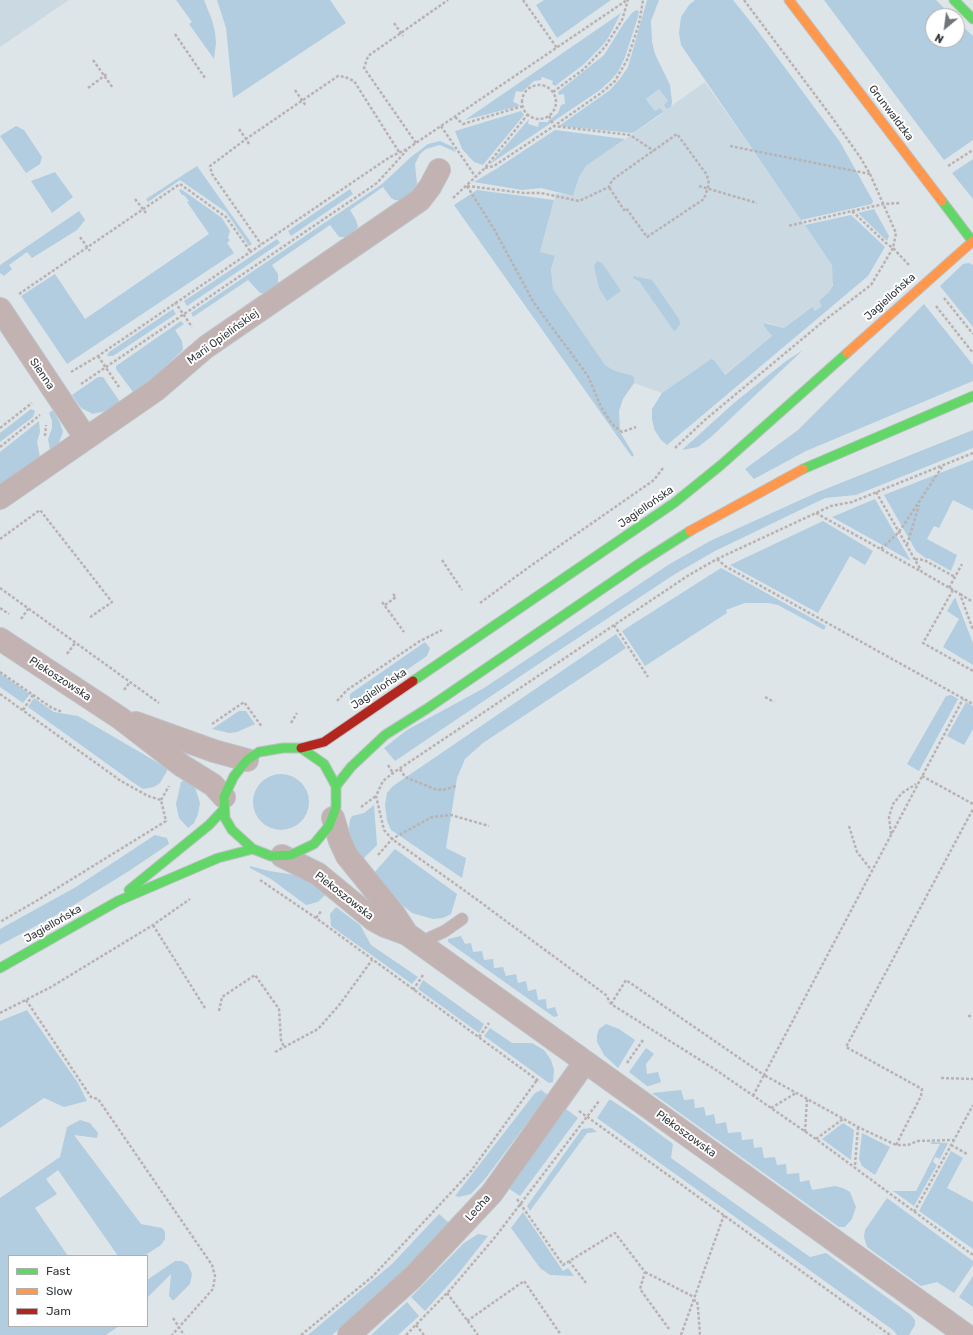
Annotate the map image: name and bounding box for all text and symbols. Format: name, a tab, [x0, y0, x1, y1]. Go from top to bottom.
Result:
north arrow	[925, 8, 965, 48]
text: N	[933, 30, 946, 46]
street label: Grunwaldzka	[866, 83, 916, 143]
street label: Jagiellońska	[862, 271, 918, 323]
street label: Marii Opielińskiej	[185, 307, 261, 367]
street label: Sienna	[27, 356, 57, 392]
street label: Jagiellońska	[616, 483, 676, 531]
street label: Piekoszowska	[27, 654, 93, 704]
street label: Jagiellońska	[349, 666, 409, 712]
street label: Piekoszowska	[312, 869, 376, 923]
street label: Jagiellońska	[22, 902, 84, 946]
street label: Piekoszowska	[653, 1108, 719, 1160]
street label: Lecha	[463, 1192, 493, 1224]
legend	[8, 1255, 148, 1327]
text: Fast	[46, 1264, 70, 1278]
text: Slow	[46, 1284, 73, 1298]
text: Jam	[46, 1304, 71, 1318]

